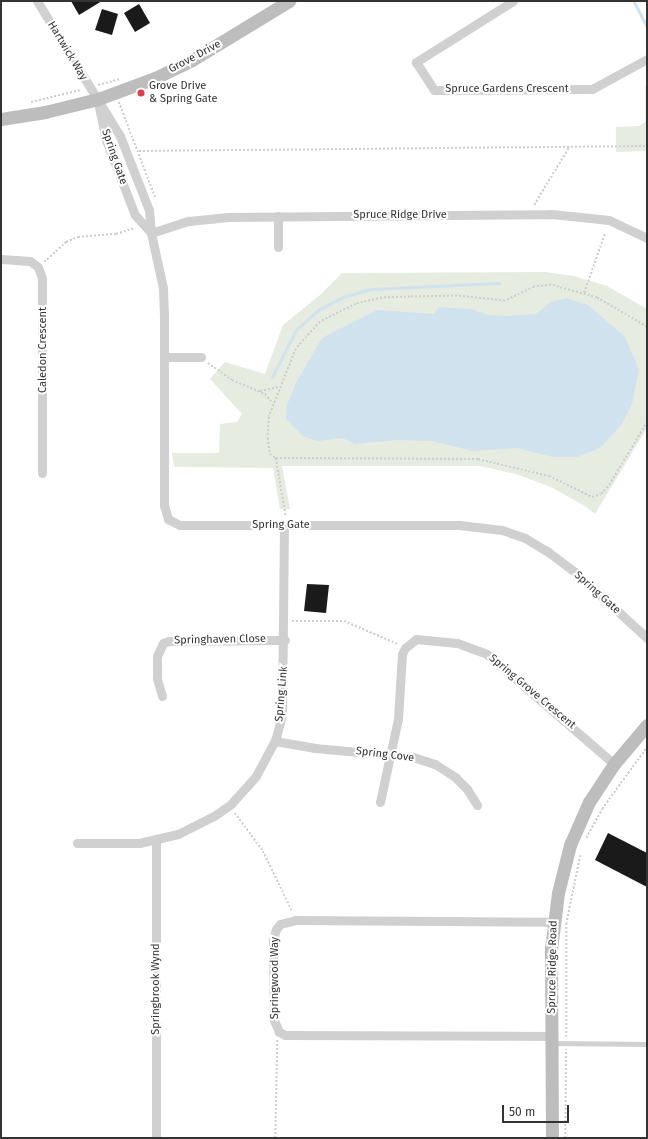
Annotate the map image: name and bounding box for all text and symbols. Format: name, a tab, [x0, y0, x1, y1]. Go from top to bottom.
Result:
street label: Hartwick Way	[44, 19, 90, 83]
street label: Grove Drive	[167, 38, 223, 76]
place label: Grove Drive & Spring Gate	[149, 80, 218, 106]
street label: Spruce Gardens Crescent	[445, 82, 569, 96]
marker: Grove Drive & Spring Gate	[136, 88, 146, 98]
street label: Spring Gate	[98, 128, 130, 186]
street label: Spruce Ridge Drive	[353, 208, 447, 222]
street label: Caledon Crescent	[36, 307, 50, 393]
street label: Spring Gate	[252, 518, 310, 532]
street label: Spring Gate	[571, 569, 623, 617]
street label: Springhaven Close	[174, 633, 266, 647]
street label: Spring Grove Crescent	[486, 652, 578, 732]
street label: Spring Link	[273, 666, 291, 722]
street label: Spring Cove	[355, 745, 415, 765]
street label: Spruce Ridge Road	[546, 920, 560, 1014]
street label: Springwood Way	[268, 937, 282, 1019]
street label: Springbrook Wynd	[149, 943, 163, 1035]
scale bar	[504, 1097, 571, 1123]
text: 50 m	[509, 1105, 535, 1119]

